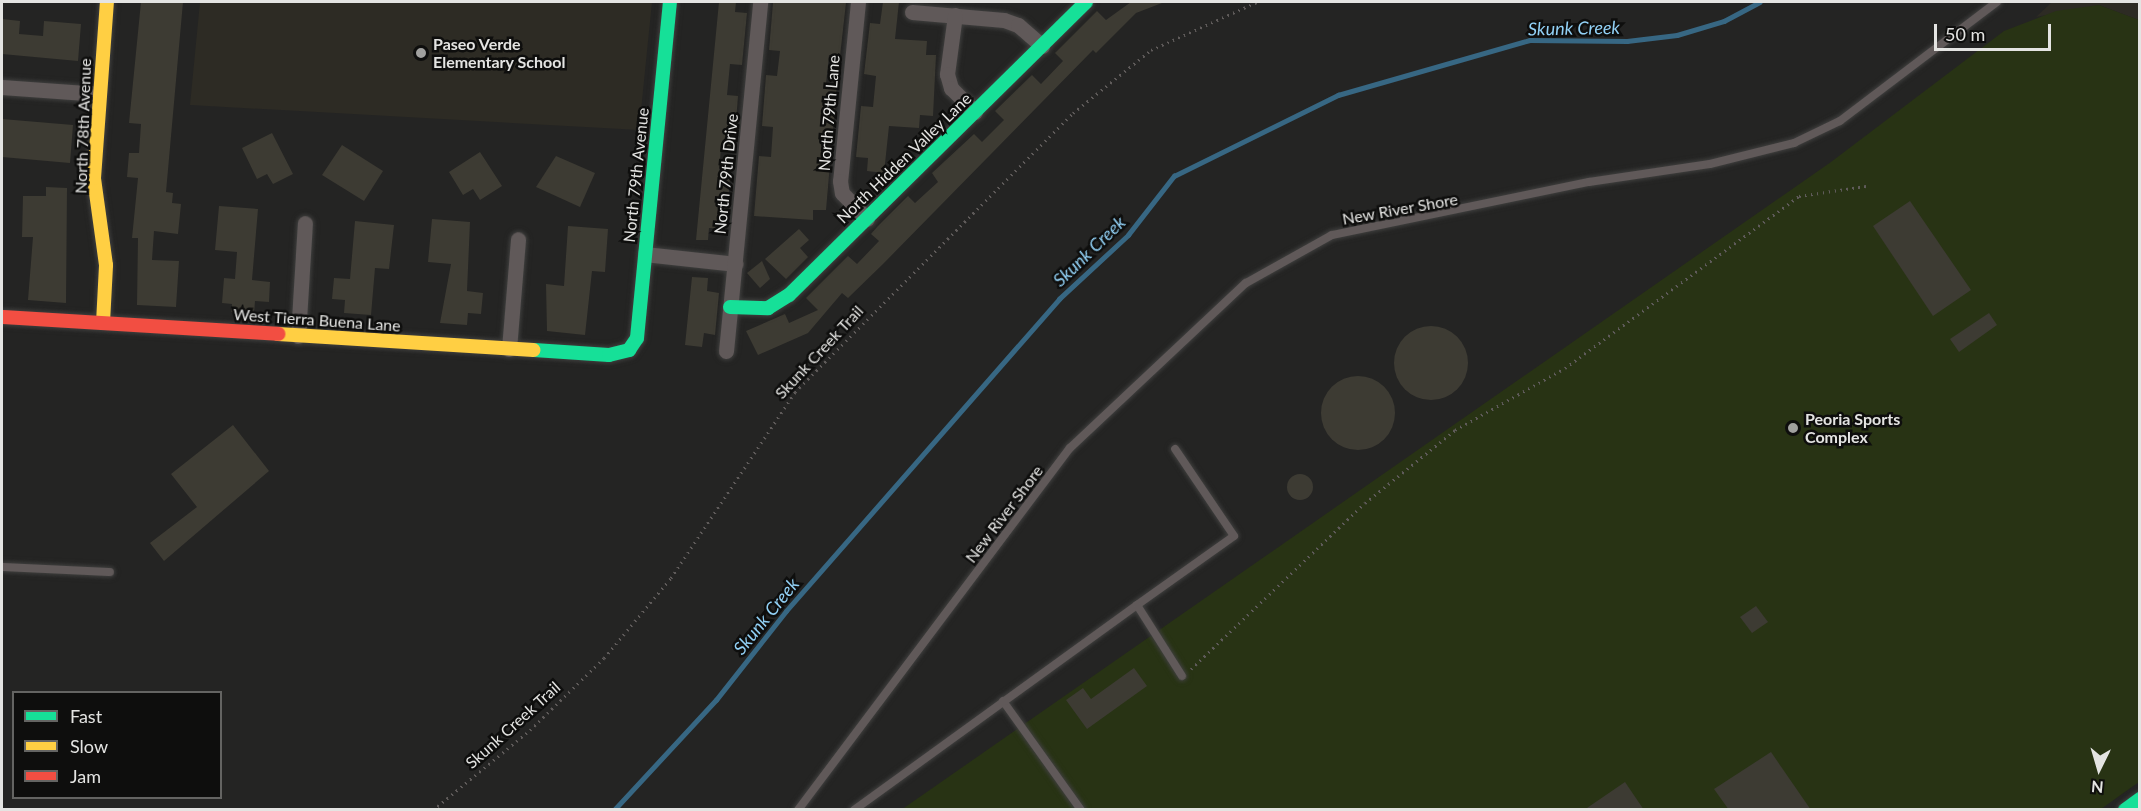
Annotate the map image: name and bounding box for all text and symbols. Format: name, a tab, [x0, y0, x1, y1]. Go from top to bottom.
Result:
scale bar	[1937, 12, 2054, 50]
water label: Skunk Creek	[1528, 16, 1620, 40]
text: 50 m	[1945, 23, 1985, 45]
place label: Paseo Verde Elementary School	[433, 34, 566, 72]
marker: Paseo Verde Elementary School	[414, 46, 428, 60]
street label: North 79th Lane	[814, 54, 844, 172]
street label: North 78th Avenue	[71, 58, 95, 194]
street label: North Hidden Valley Lane	[833, 88, 975, 228]
street label: North 79th Avenue	[619, 106, 653, 244]
street label: North 79th Drive	[710, 113, 742, 235]
street label: New River Shore	[1340, 189, 1460, 229]
water label: Skunk Creek	[1048, 211, 1130, 291]
street label: Skunk Creek Trail	[771, 301, 867, 403]
street label: West Tierra Buena Lane	[232, 305, 402, 335]
place label: Peoria Sports Complex	[1805, 409, 1900, 447]
marker: Peoria Sports Complex	[1786, 421, 1800, 435]
street label: New River Shore	[961, 461, 1047, 567]
water label: Skunk Creek	[729, 573, 803, 659]
street label: Skunk Creek Trail	[462, 677, 564, 773]
legend	[12, 691, 222, 799]
text: Fast	[70, 705, 102, 727]
text: Slow	[70, 735, 108, 757]
north arrow	[2069, 739, 2129, 799]
text: Jam	[70, 765, 101, 787]
text: N	[2090, 777, 2104, 797]

